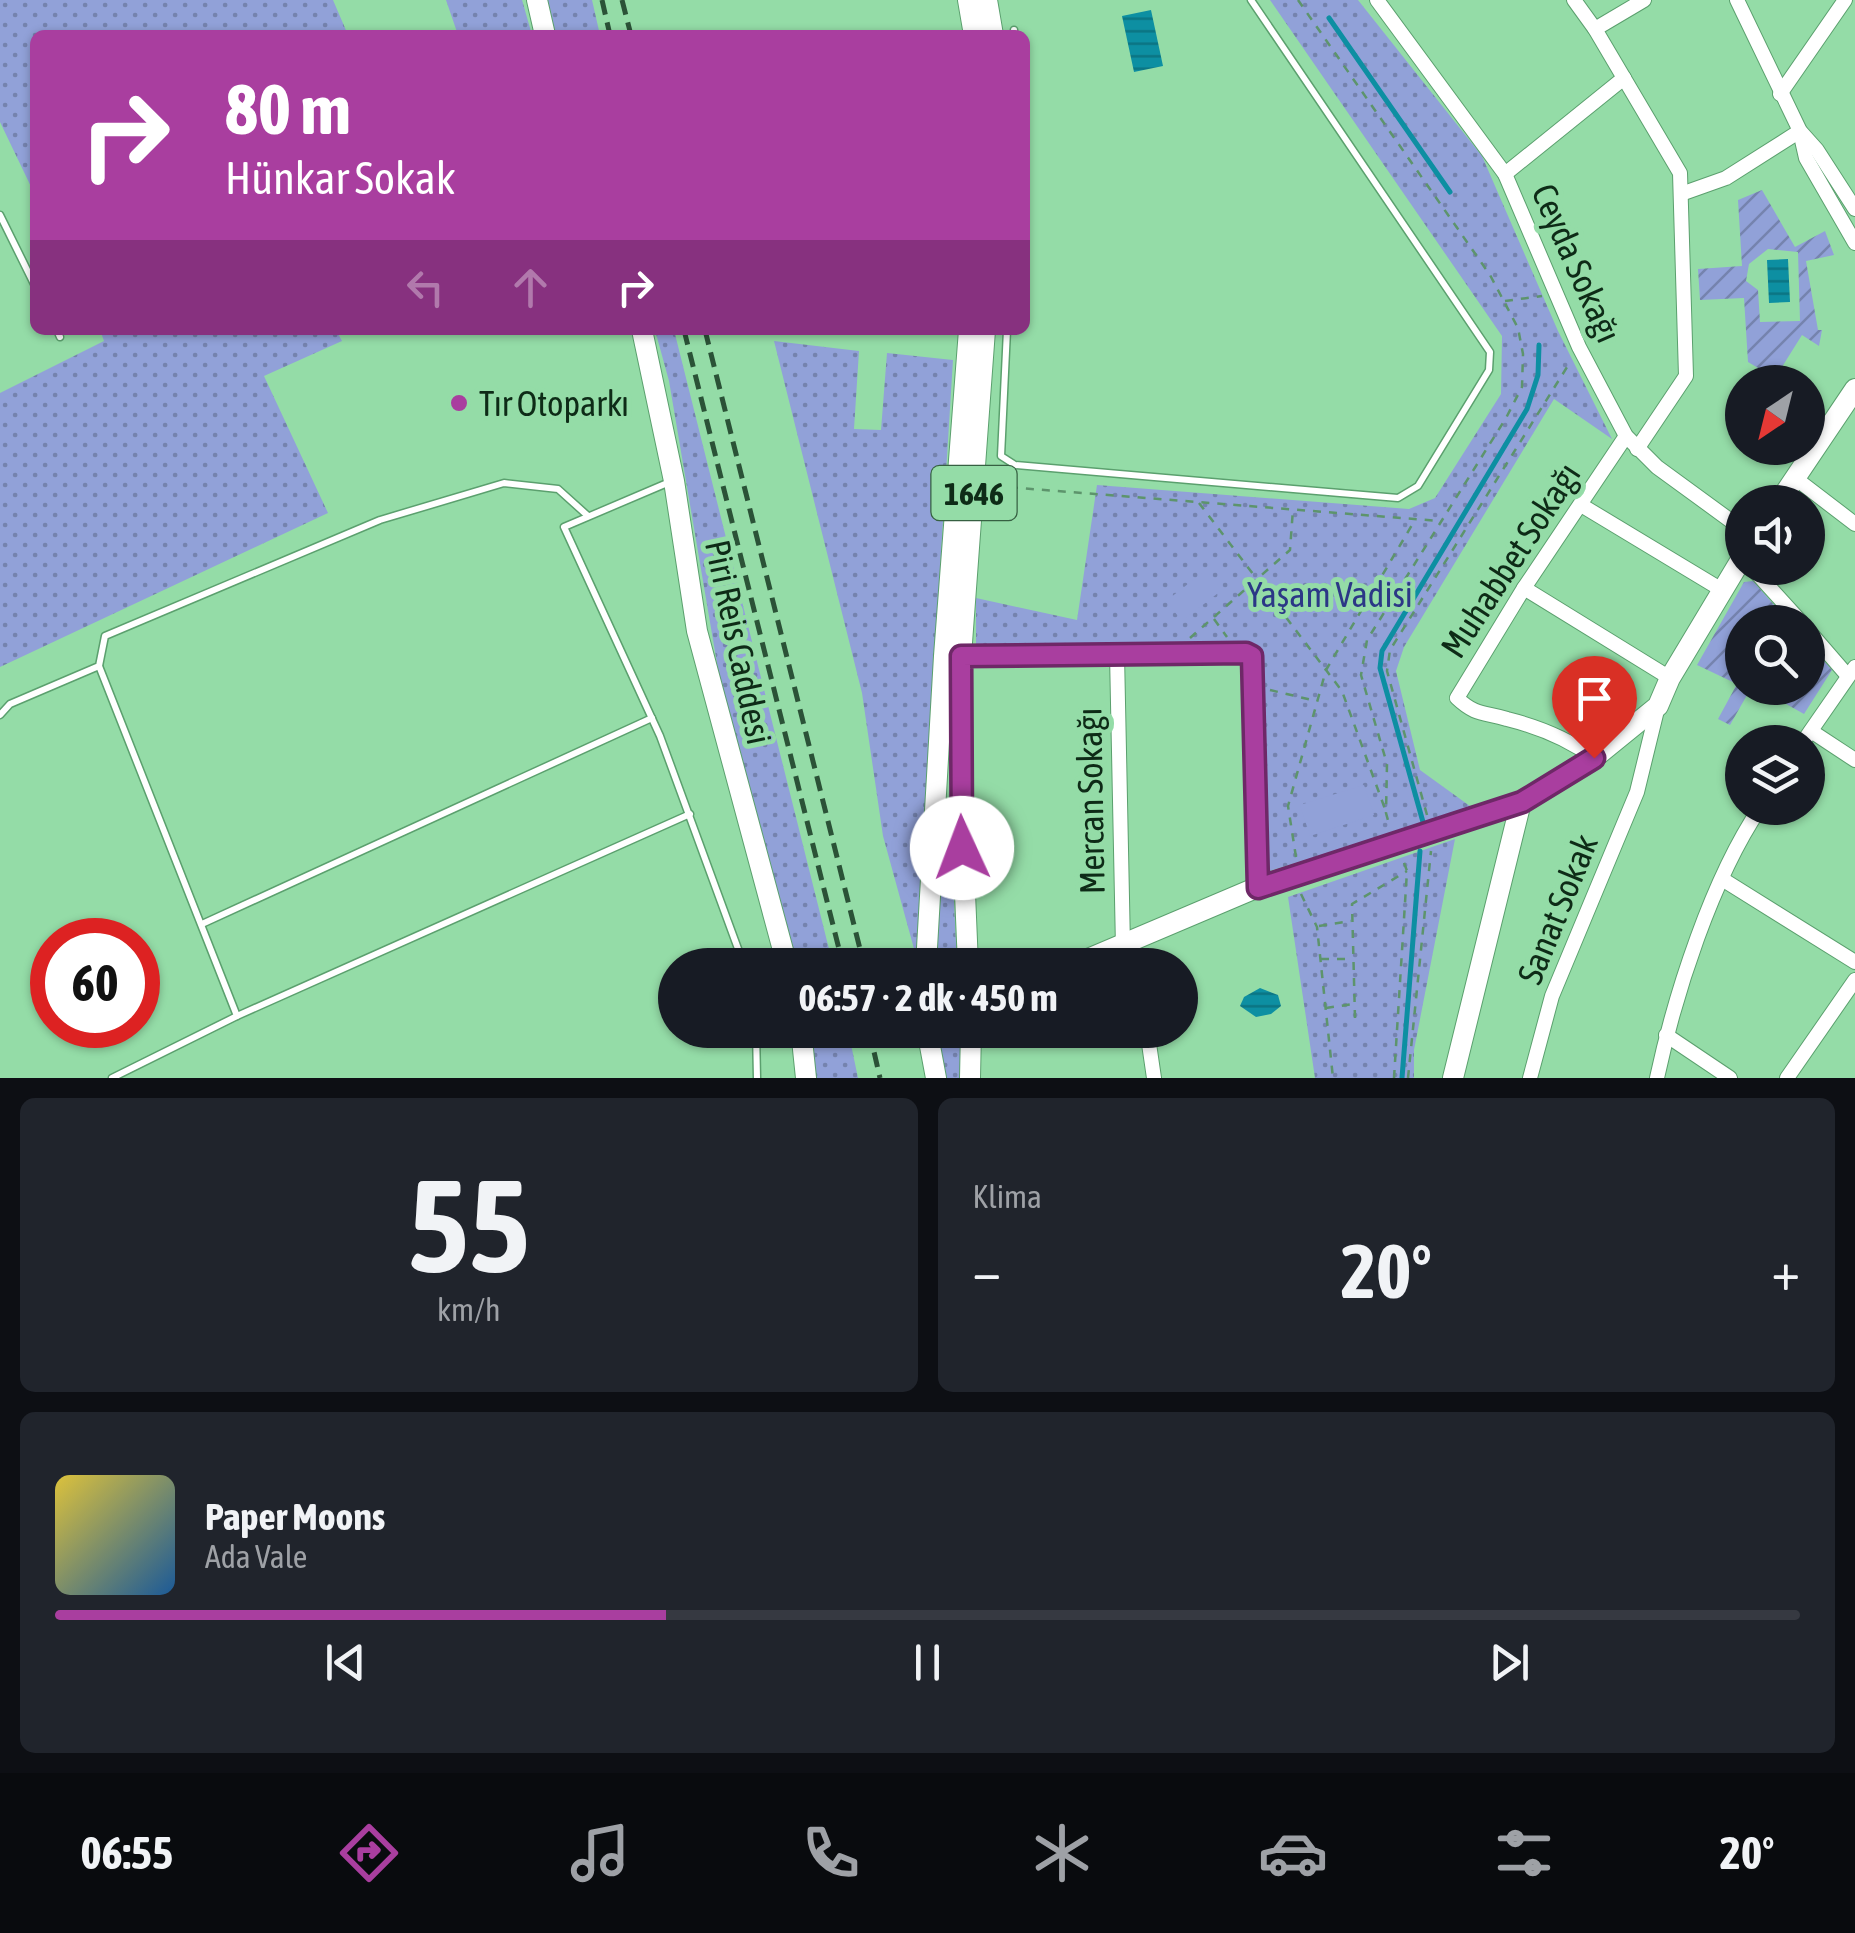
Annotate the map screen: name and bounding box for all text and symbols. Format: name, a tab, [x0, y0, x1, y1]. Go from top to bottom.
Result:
text: 80 m	[225, 69, 351, 149]
icon: right	[60, 70, 190, 200]
text: Hünkar Sokak	[225, 152, 455, 204]
street label: Ceyda Sokağı	[1524, 178, 1630, 348]
icon: left	[398, 260, 453, 315]
icon: ahead	[503, 260, 558, 315]
icon: right	[608, 260, 663, 315]
north arrow	[1725, 365, 1825, 465]
map controls	[1725, 365, 1825, 825]
place label: Tır Otoparkı	[479, 383, 629, 423]
marker: Tır Otoparkı	[448, 392, 470, 414]
street label: Muhabbet Sokağı	[1432, 455, 1588, 665]
road number: 1646	[932, 466, 1016, 520]
button: sound	[1725, 485, 1825, 585]
street label: Piri Reis Caddesi	[698, 536, 780, 748]
park label: Yaşam Vadisi	[1247, 574, 1413, 614]
button: search	[1725, 605, 1825, 705]
pin	[1552, 656, 1637, 759]
icon: arrive	[1567, 671, 1622, 726]
street label: Mercan Sokağı	[1068, 707, 1112, 895]
button: layers	[1725, 725, 1825, 825]
position arrow	[910, 796, 1014, 900]
street label: Sanat Sokak	[1509, 829, 1605, 989]
speed limit sign: 60	[30, 918, 160, 1048]
text: 06:57 · 2 dk · 450 m	[798, 976, 1058, 1019]
text: 55	[408, 1151, 530, 1300]
text: Klima	[973, 1178, 1042, 1215]
text: 20°	[1341, 1228, 1432, 1314]
text: −	[973, 1239, 1001, 1302]
text: +	[1771, 1239, 1800, 1302]
text: km/h	[437, 1291, 500, 1328]
text: Paper Moons	[205, 1495, 385, 1538]
text: Ada Vale	[205, 1538, 307, 1575]
icon: previous	[318, 1635, 373, 1690]
icon: pause	[900, 1635, 955, 1690]
icon: next	[1482, 1635, 1537, 1690]
icon: directions	[334, 1818, 404, 1888]
icon: music	[565, 1818, 635, 1888]
icon: phone	[796, 1818, 866, 1888]
icon: climate	[1027, 1818, 1097, 1888]
icon: car	[1258, 1818, 1328, 1888]
icon: filters	[1489, 1818, 1559, 1888]
text: 06:55	[80, 1827, 173, 1879]
text: 20°	[1720, 1827, 1775, 1879]

